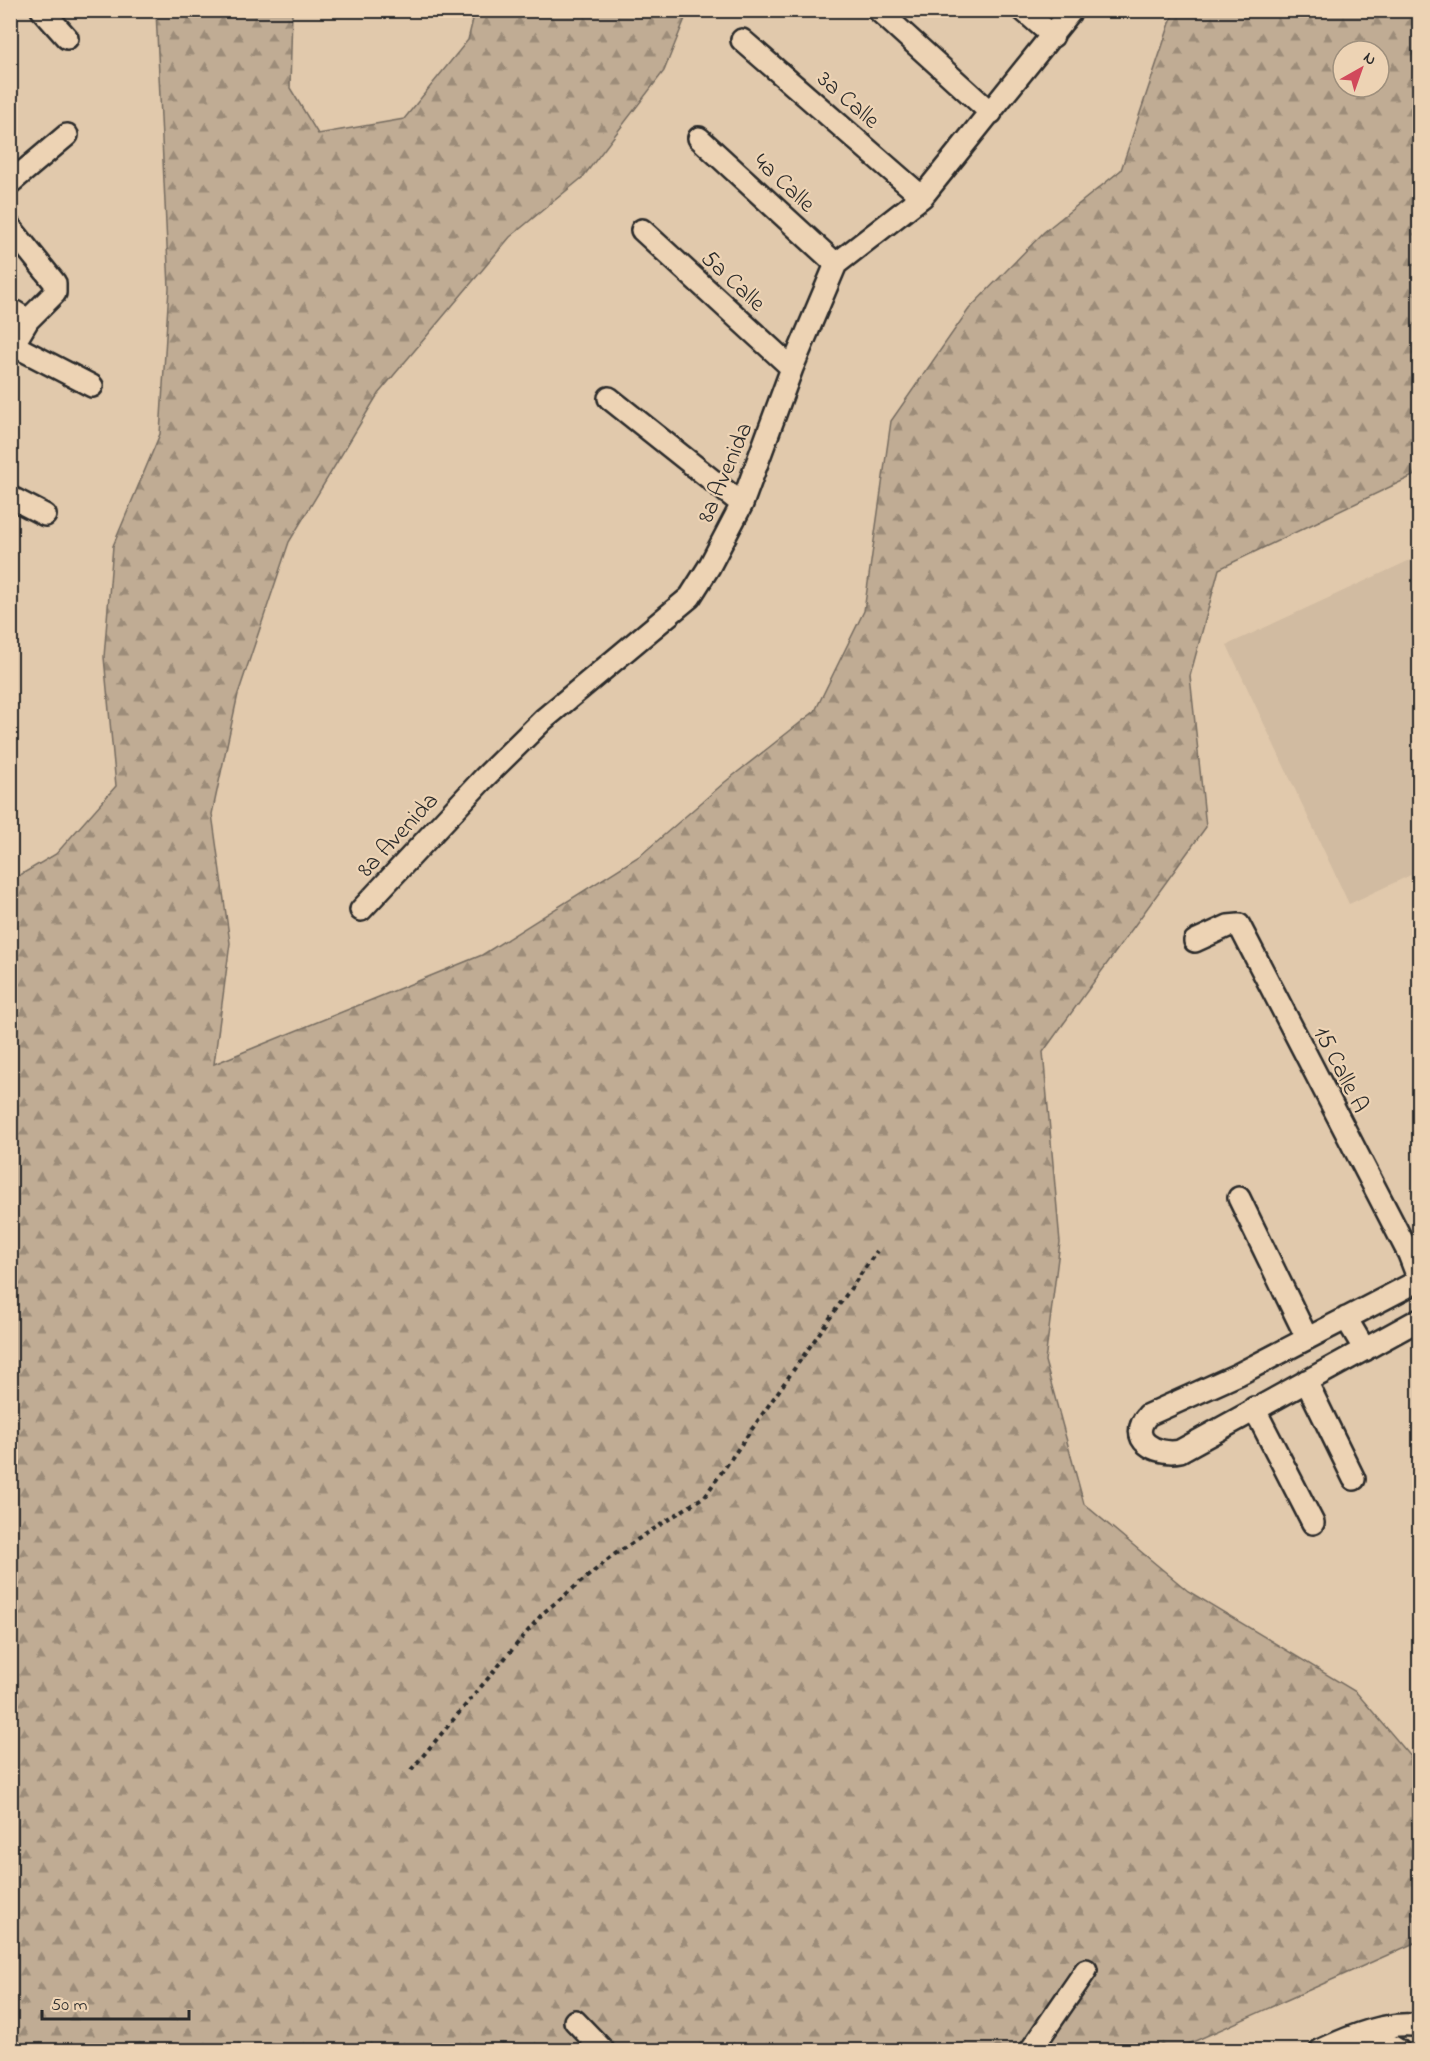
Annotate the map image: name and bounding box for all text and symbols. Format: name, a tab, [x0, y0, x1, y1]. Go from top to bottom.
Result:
north arrow	[1331, 39, 1391, 99]
text: N	[1358, 46, 1381, 72]
street label: 3a Calle	[808, 63, 887, 138]
street label: 4a Calle	[744, 146, 822, 222]
street label: 5a Calle	[692, 243, 773, 321]
street label: 8a Avenida	[689, 417, 763, 529]
street label: 8a Avenida	[350, 785, 448, 886]
street label: 15 Calle A	[1303, 1021, 1377, 1120]
scale bar	[42, 1983, 189, 2021]
text: 50 m	[51, 1993, 88, 2019]

